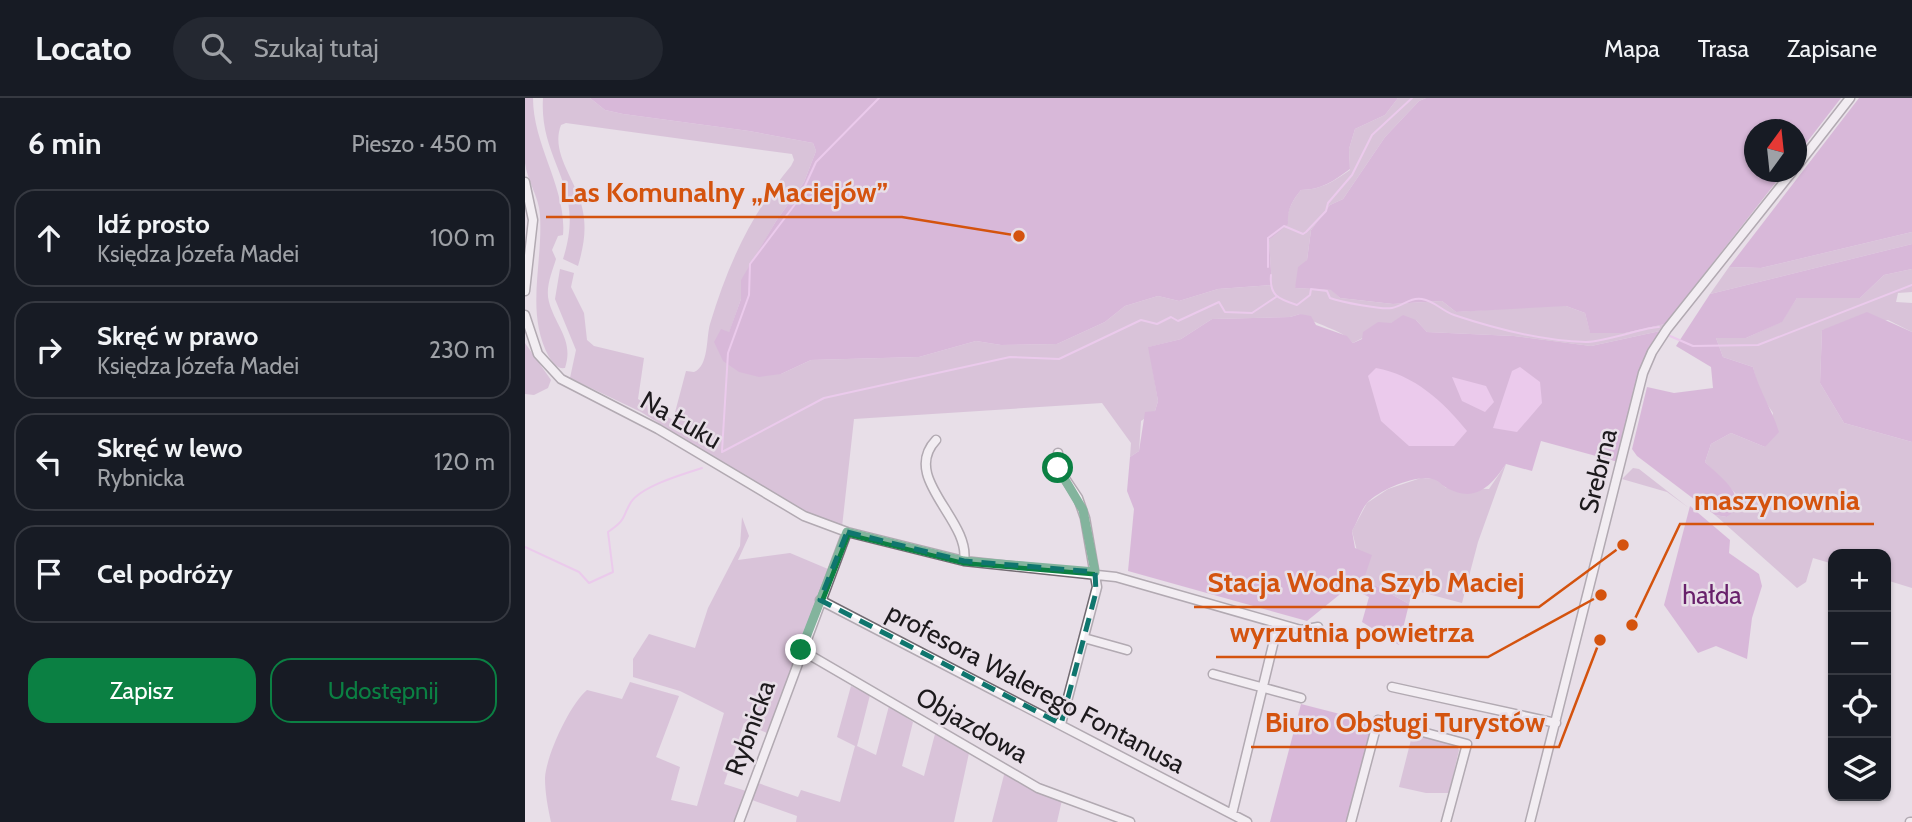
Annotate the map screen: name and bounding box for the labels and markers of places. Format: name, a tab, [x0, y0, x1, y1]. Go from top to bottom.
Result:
callout: Las Komunalny „Maciejów”	[546, 168, 902, 217]
callout: maszynownia	[1680, 475, 1874, 524]
callout: Stacja Wodna Szyb Maciej	[1194, 558, 1539, 607]
callout: wyrzutnia powietrza	[1216, 608, 1488, 657]
callout: Biuro Obsługi Turystów	[1251, 698, 1559, 747]

